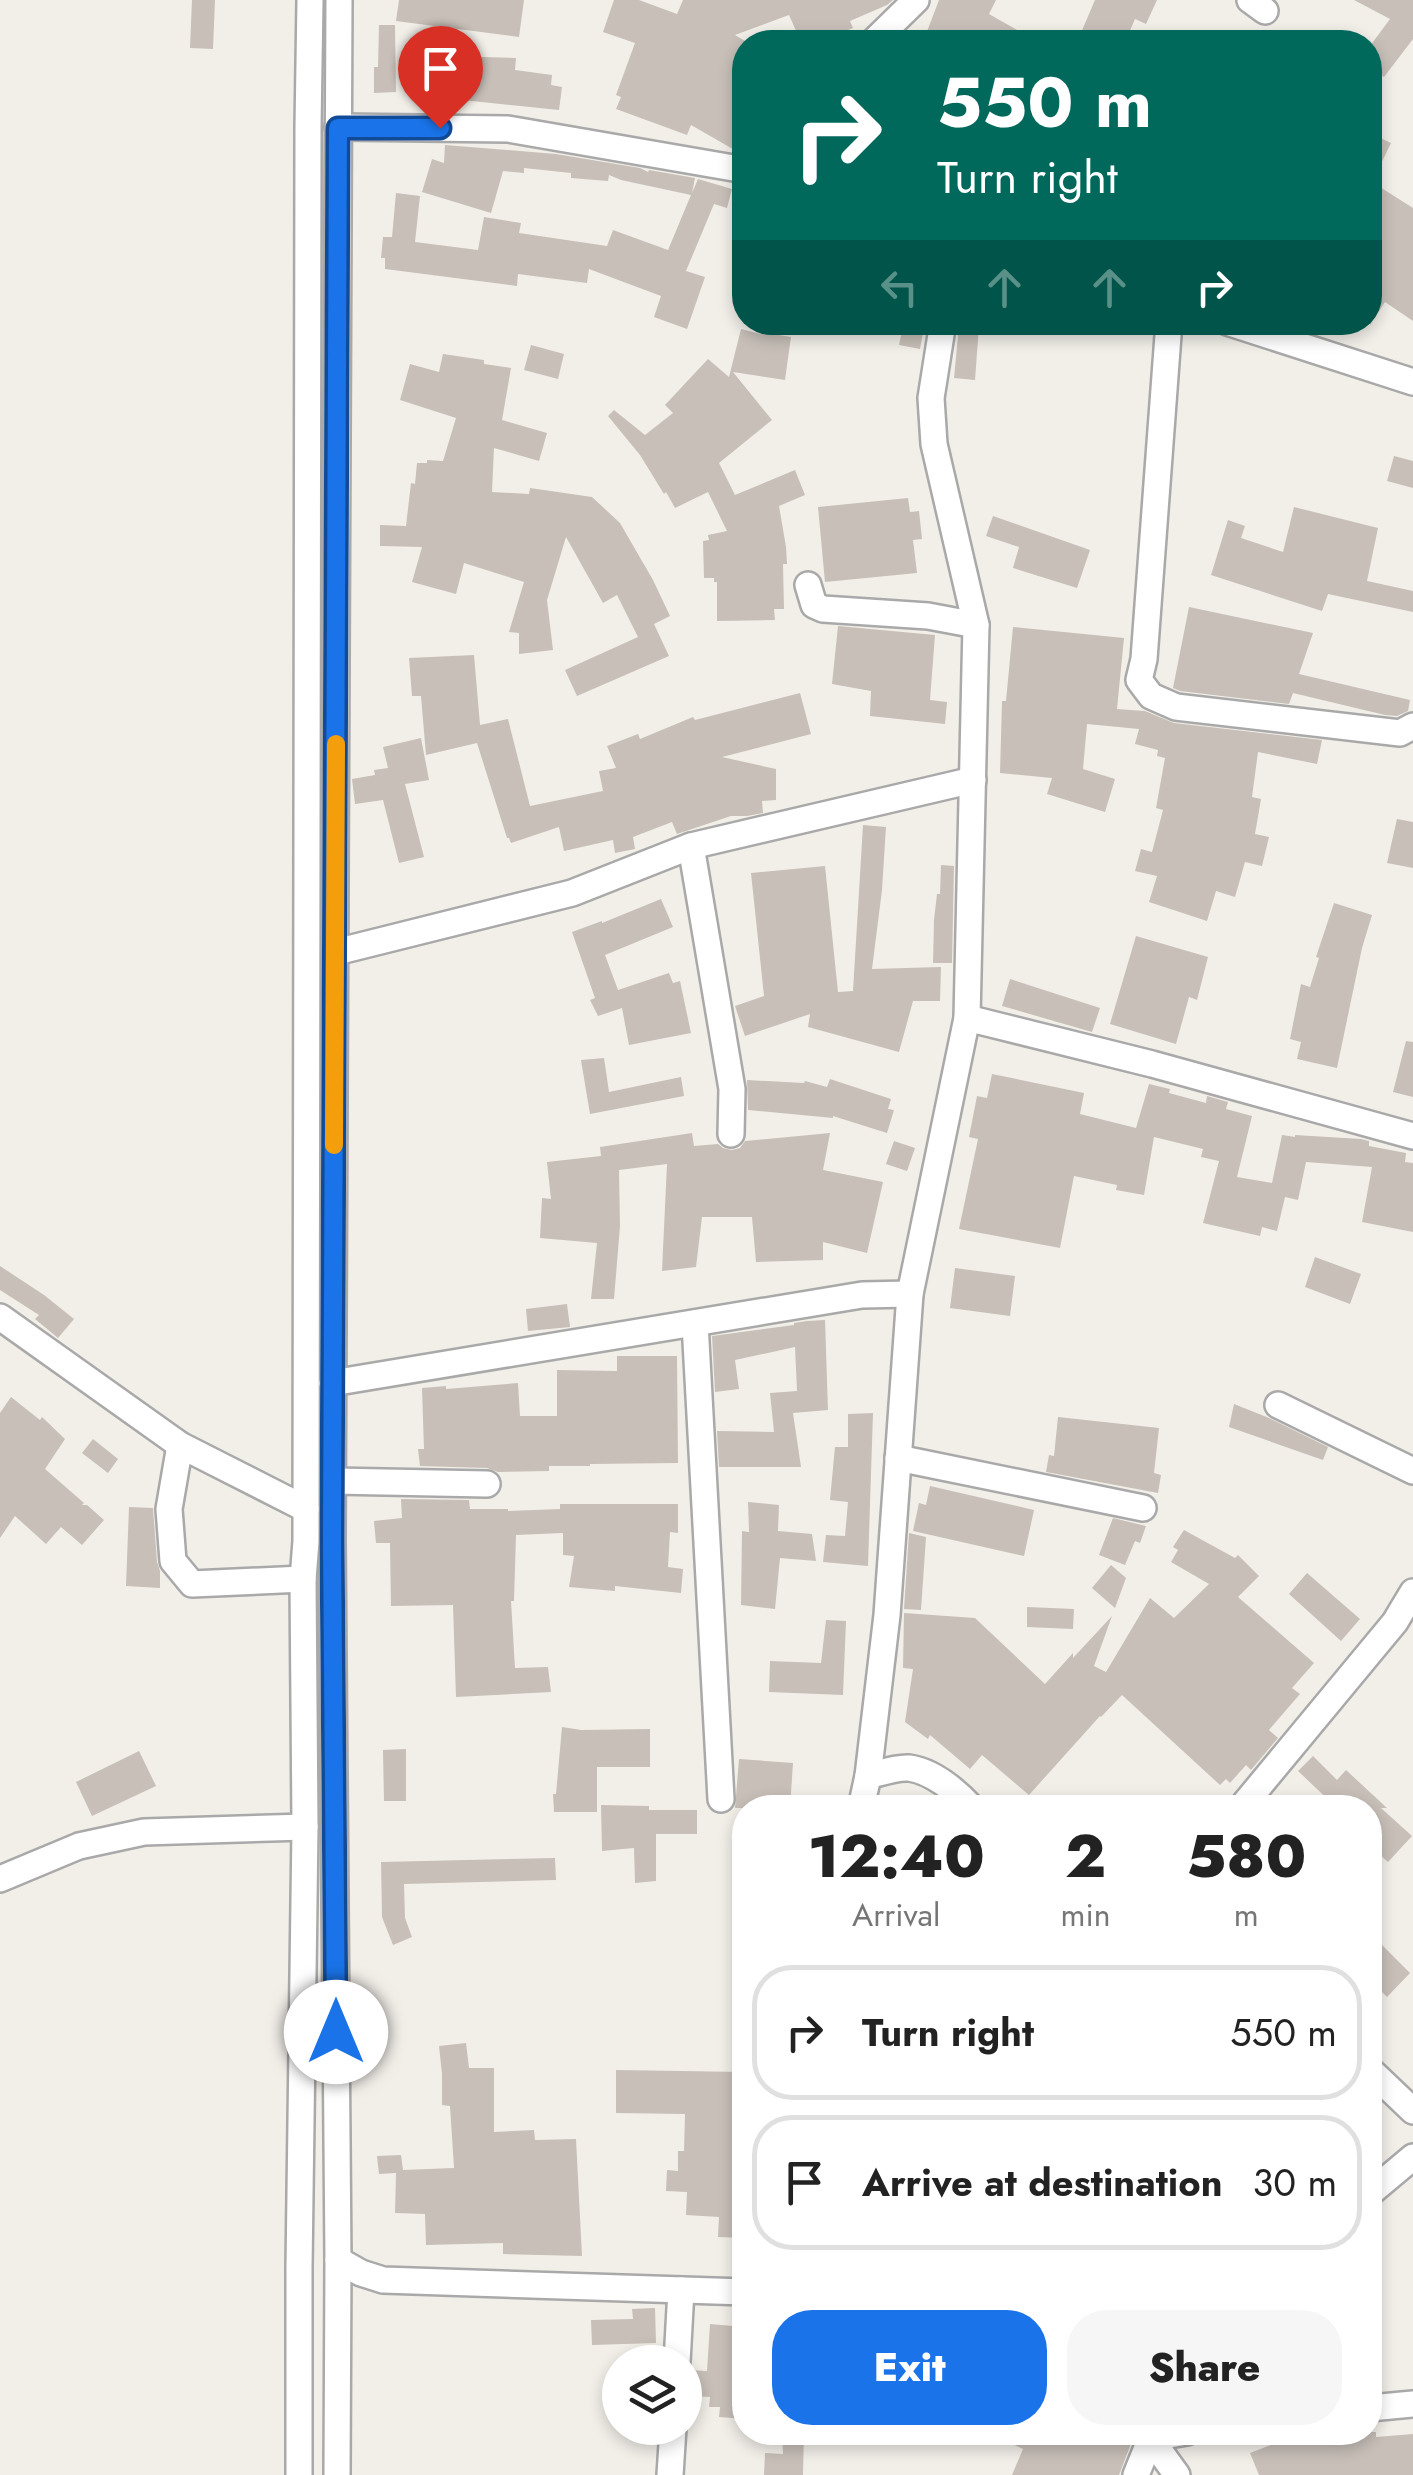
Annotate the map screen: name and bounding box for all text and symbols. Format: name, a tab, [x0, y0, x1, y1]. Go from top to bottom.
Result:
pin	[398, 26, 483, 129]
icon: arrive	[413, 41, 468, 96]
text: 550 m	[937, 52, 1152, 153]
icon: right	[772, 70, 902, 200]
text: Turn right	[937, 145, 1118, 210]
icon: left	[872, 260, 927, 315]
icon: ahead	[977, 260, 1032, 315]
icon: ahead	[1082, 260, 1137, 315]
icon: right	[1187, 260, 1242, 315]
text: 12:40	[808, 1813, 985, 1900]
text: 2	[1065, 1813, 1106, 1900]
text: 580	[1186, 1813, 1306, 1900]
text: Arrival	[852, 1892, 940, 1938]
text: min	[1060, 1892, 1111, 1938]
text: m	[1234, 1892, 1259, 1938]
position arrow	[284, 1980, 388, 2084]
icon: right	[777, 2005, 832, 2060]
text: Turn right	[862, 2005, 1034, 2060]
text: 550 m	[1230, 2005, 1337, 2060]
icon: arrive	[777, 2155, 832, 2210]
text: Arrive at destination	[862, 2155, 1223, 2210]
text: 30 m	[1253, 2155, 1337, 2210]
button: Exit	[772, 2310, 1047, 2425]
button: Share	[1067, 2310, 1342, 2425]
map controls	[602, 2345, 702, 2445]
button: layers	[602, 2345, 702, 2445]

